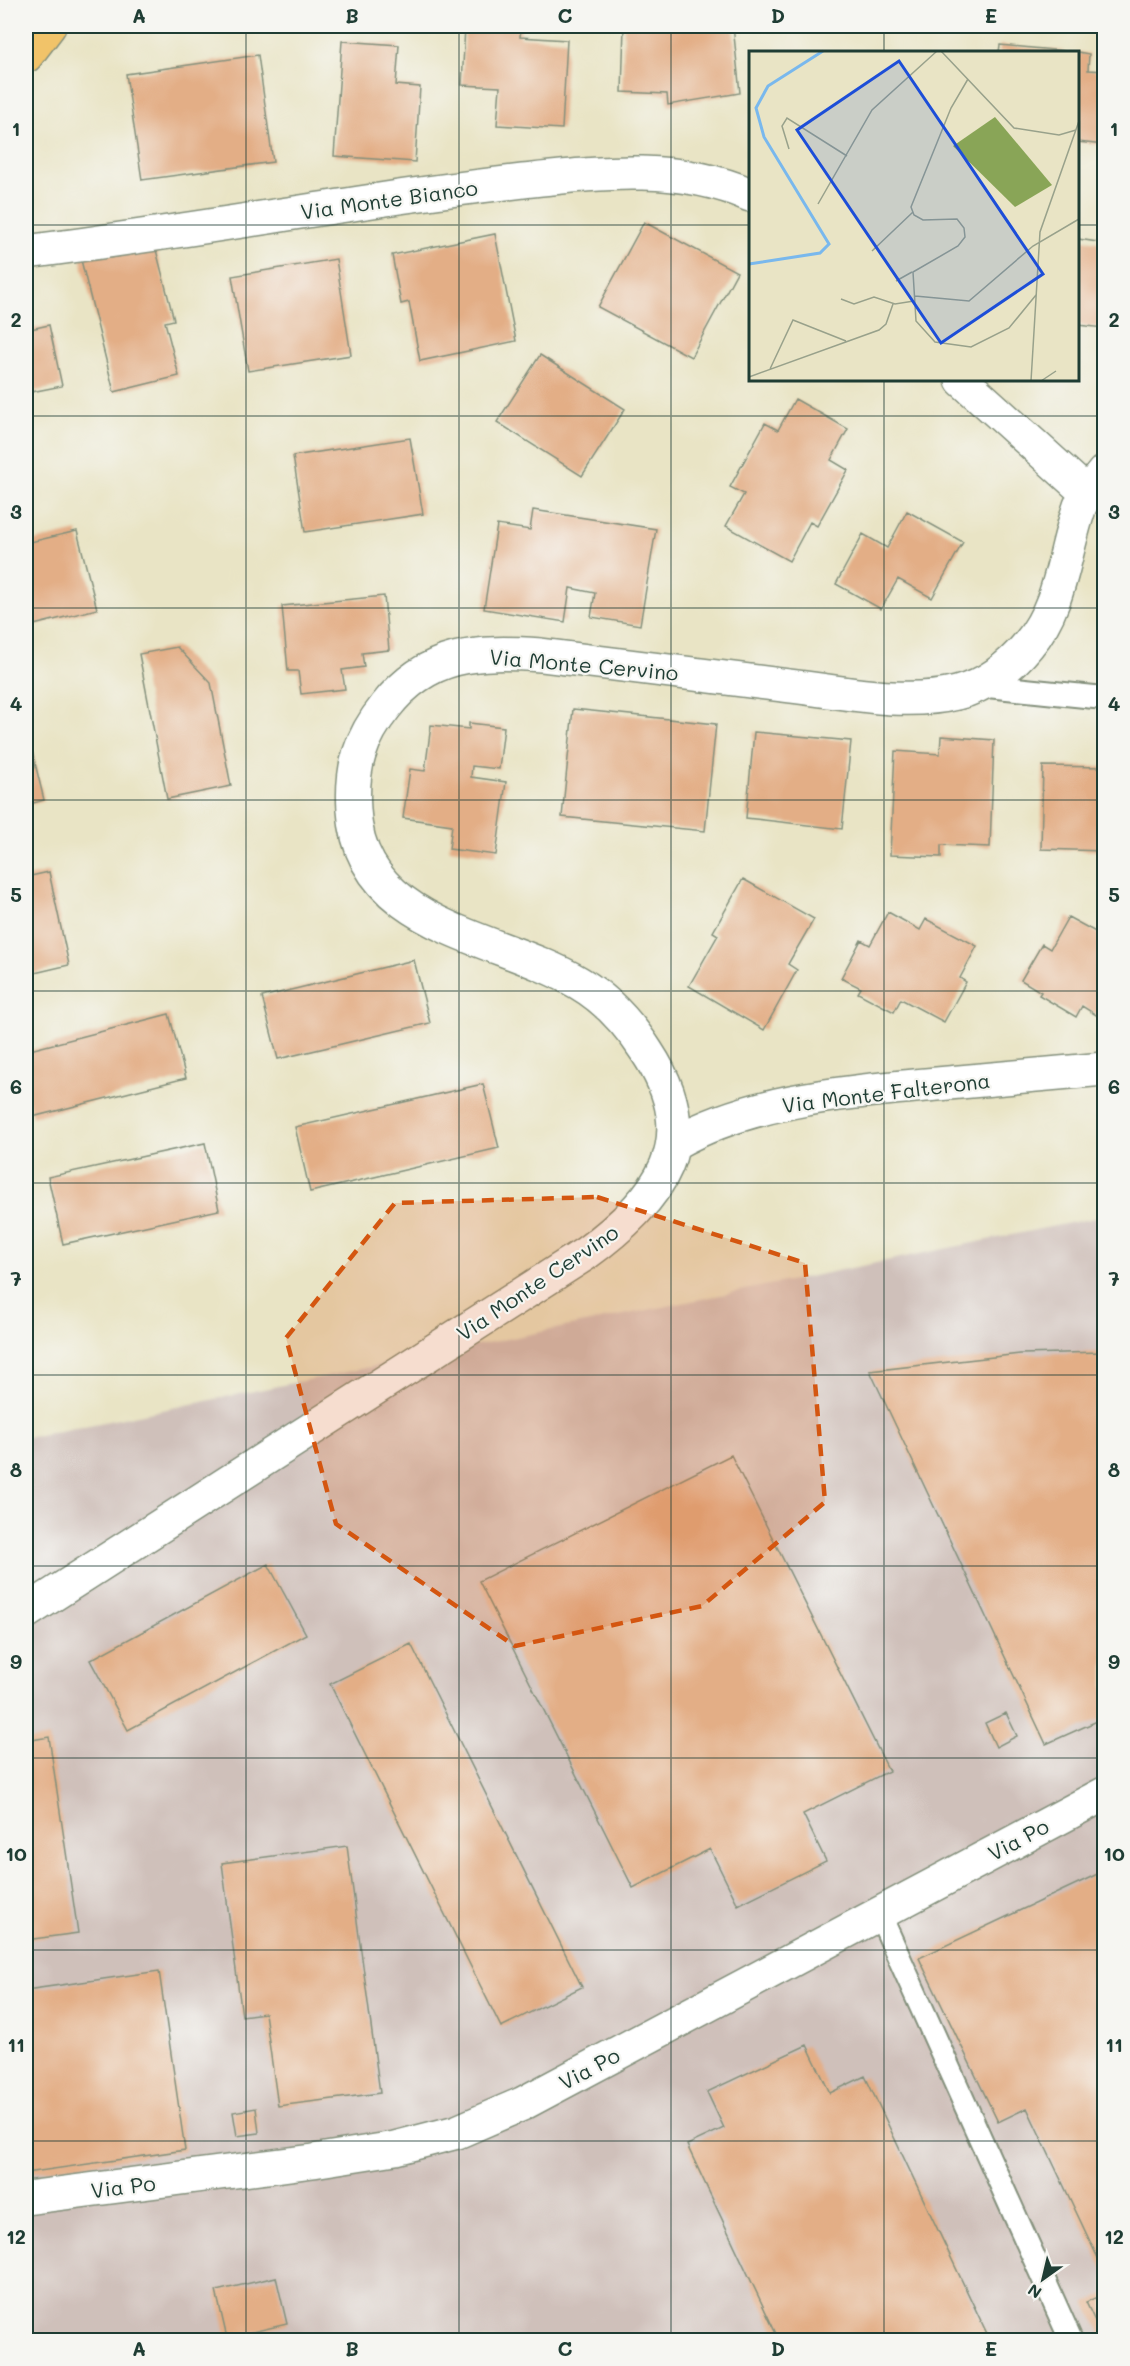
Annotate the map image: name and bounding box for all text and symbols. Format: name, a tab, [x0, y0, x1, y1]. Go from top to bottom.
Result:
text: A	[132, 2, 146, 28]
text: B	[345, 2, 359, 28]
text: C	[558, 2, 573, 28]
text: D	[771, 2, 785, 28]
text: E	[985, 2, 997, 28]
inset map	[749, 51, 1079, 381]
text: 1	[12, 115, 20, 141]
text: 1	[1110, 115, 1118, 141]
street label: Via Monte Bianco	[299, 173, 479, 225]
text: 2	[10, 306, 22, 332]
text: 2	[1108, 306, 1120, 332]
text: 3	[10, 498, 22, 524]
text: 3	[1108, 498, 1120, 524]
street label: Via Monte Cervino	[488, 642, 680, 686]
text: 4	[10, 690, 23, 716]
text: 4	[1108, 690, 1121, 716]
text: 5	[10, 881, 22, 907]
text: 5	[1108, 881, 1120, 907]
street label: Via Monte Falterona	[780, 1066, 992, 1118]
text: 6	[10, 1073, 22, 1099]
text: 6	[1108, 1073, 1120, 1099]
street label: Via Monte Cervino	[451, 1218, 623, 1346]
text: 7	[10, 1265, 22, 1291]
text: 7	[1108, 1265, 1120, 1291]
text: 8	[10, 1456, 22, 1482]
text: 8	[1108, 1456, 1120, 1482]
text: 9	[10, 1648, 22, 1674]
text: 9	[1108, 1648, 1120, 1674]
street label: Via Po	[983, 1812, 1053, 1866]
text: 10	[5, 1840, 27, 1866]
text: 10	[1103, 1840, 1125, 1866]
text: 11	[7, 2031, 25, 2057]
text: 11	[1105, 2031, 1123, 2057]
street label: Via Po	[554, 2041, 624, 2095]
street label: Via Po	[89, 2169, 157, 2203]
text: 12	[6, 2223, 26, 2249]
text: 12	[1104, 2223, 1124, 2249]
north arrow	[1013, 2249, 1073, 2309]
text: N	[1023, 2280, 1045, 2304]
text: A	[132, 2335, 146, 2361]
text: B	[345, 2335, 359, 2361]
text: C	[558, 2335, 573, 2361]
text: D	[771, 2335, 785, 2361]
text: E	[985, 2335, 997, 2361]

